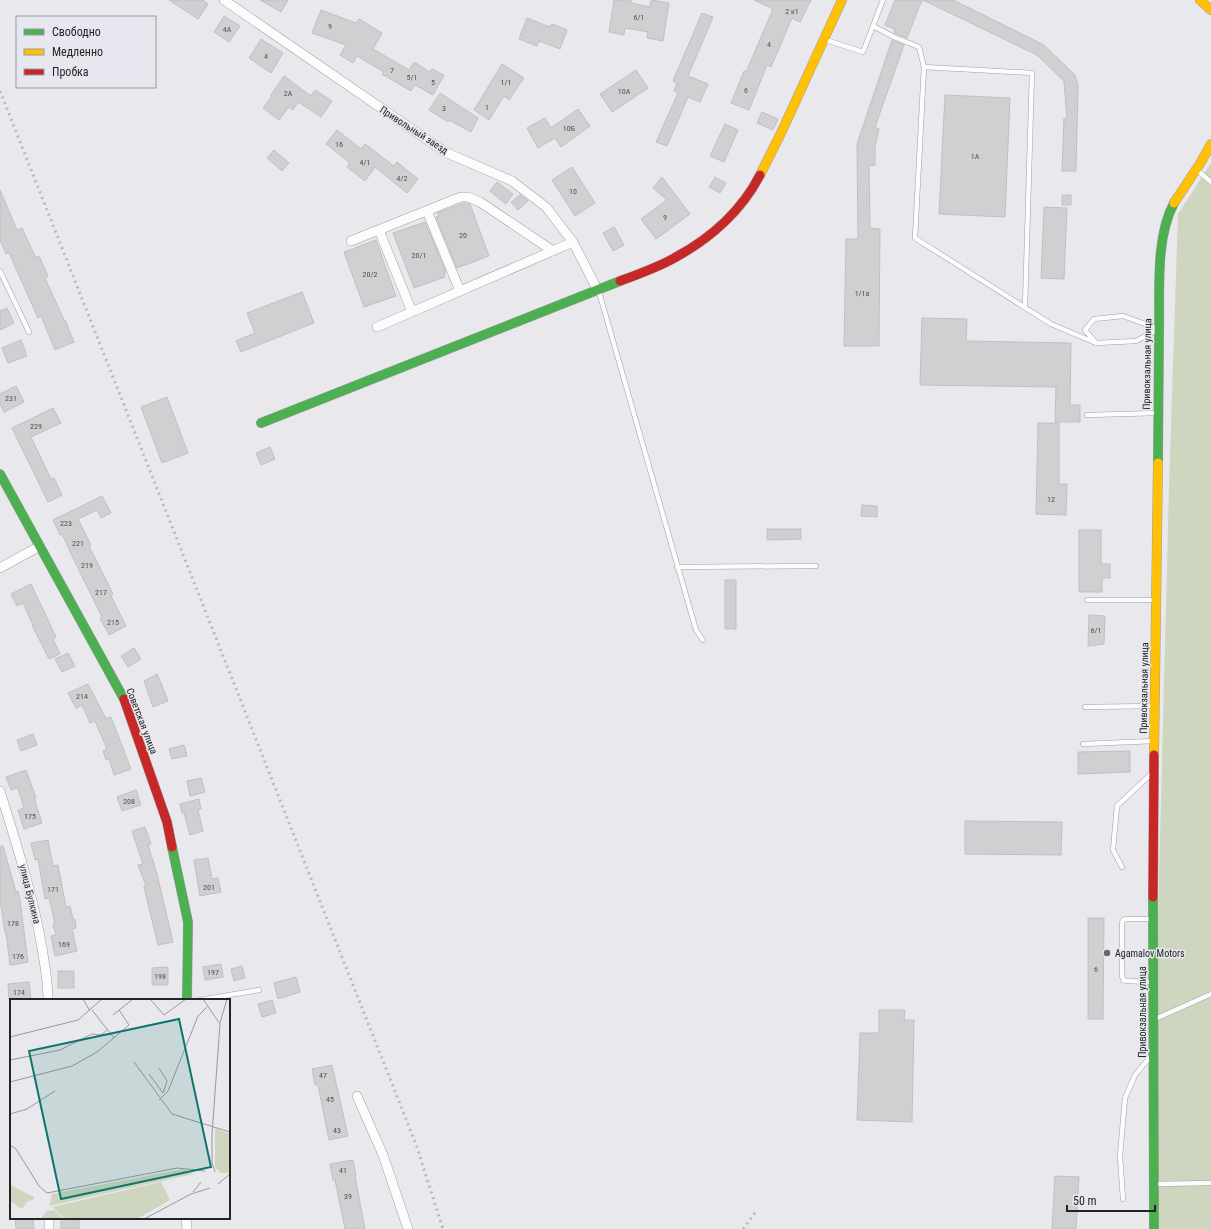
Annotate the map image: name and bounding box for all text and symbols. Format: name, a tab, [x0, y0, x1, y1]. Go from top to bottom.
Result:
house number: 2 к1	[785, 7, 799, 16]
house number: 6/1	[634, 13, 644, 22]
legend	[16, 16, 156, 88]
house number: 9	[328, 22, 332, 31]
text: Свободно	[52, 25, 101, 39]
house number: 4А	[223, 25, 232, 34]
house number: 4	[767, 40, 771, 49]
text: Медленно	[52, 45, 103, 59]
house number: 4	[264, 52, 268, 61]
text: Пробка	[52, 65, 89, 79]
house number: 7	[390, 66, 394, 75]
house number: 5/1	[407, 73, 417, 82]
house number: 5	[431, 78, 435, 87]
house number: 1/1	[501, 78, 511, 87]
house number: 6	[744, 86, 748, 95]
house number: 10А	[618, 87, 631, 96]
house number: 2А	[284, 89, 293, 98]
house number: 1	[485, 103, 489, 112]
street label: Привольный заезд	[378, 104, 451, 157]
house number: 3	[442, 104, 446, 113]
house number: 10Б	[563, 124, 576, 133]
house number: 16	[335, 140, 343, 149]
house number: 1А	[971, 152, 980, 161]
house number: 4/1	[360, 158, 370, 167]
house number: 4/2	[397, 174, 407, 183]
house number: 10	[569, 187, 577, 196]
house number: 9	[663, 213, 667, 222]
house number: 20	[459, 231, 467, 240]
house number: 20/1	[412, 251, 426, 260]
house number: 20/2	[363, 270, 377, 279]
house number: 1/1а	[855, 289, 870, 298]
street label: Привокзальная улица	[1141, 318, 1153, 410]
house number: 231	[5, 394, 17, 403]
house number: 229	[30, 422, 42, 431]
house number: 12	[1047, 495, 1055, 504]
house number: 223	[60, 519, 72, 528]
house number: 221	[72, 539, 84, 548]
house number: 219	[81, 561, 93, 570]
house number: 217	[95, 588, 107, 597]
house number: 215	[107, 618, 119, 627]
house number: 6/1	[1091, 626, 1101, 635]
street label: Привокзальная улица	[1138, 642, 1150, 734]
street label: Советская улица	[124, 686, 160, 756]
house number: 214	[76, 692, 88, 701]
house number: 208	[123, 797, 135, 806]
house number: 175	[24, 812, 36, 821]
street label: улица Булкина	[17, 863, 43, 925]
house number: 201	[203, 883, 215, 892]
house number: 171	[47, 885, 59, 894]
house number: 178	[7, 919, 19, 928]
house number: 169	[58, 940, 70, 949]
marker: Agamalov Motors	[1102, 948, 1112, 958]
place label: Agamalov Motors	[1115, 948, 1185, 959]
house number: 176	[12, 952, 24, 961]
house number: 6	[1094, 965, 1098, 974]
street label: Привокзальная улица	[1137, 966, 1148, 1058]
house number: 197	[207, 968, 219, 977]
house number: 198	[154, 972, 166, 981]
house number: 174	[13, 988, 25, 997]
inset map	[10, 999, 230, 1219]
house number: 47	[319, 1071, 327, 1080]
house number: 45	[326, 1095, 334, 1104]
house number: 43	[333, 1126, 341, 1135]
house number: 41	[339, 1166, 347, 1175]
scale bar	[1067, 1187, 1155, 1213]
house number: 39	[344, 1192, 352, 1201]
text: 50 m	[1073, 1194, 1097, 1208]

